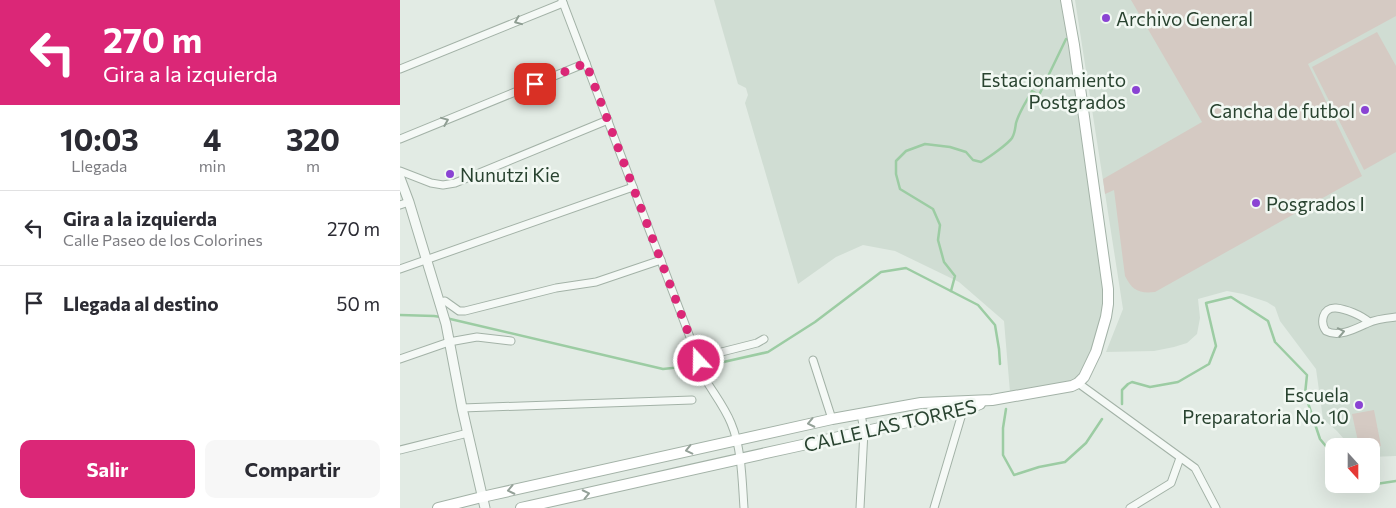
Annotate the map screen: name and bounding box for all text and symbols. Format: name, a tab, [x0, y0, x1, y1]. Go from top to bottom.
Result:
place label: Archivo General	[1116, 7, 1253, 30]
marker: Archivo General	[1100, 12, 1112, 24]
one-way arrow	[514, 15, 523, 26]
text: 270 m	[103, 17, 202, 60]
icon: left	[20, 20, 85, 85]
text: Gira a la izquierda	[103, 60, 278, 87]
pin	[514, 63, 556, 105]
place label: Estacionamiento Postgrados	[981, 68, 1126, 113]
icon: arrive	[521, 70, 549, 98]
marker: Estacionamiento Postgrados	[1130, 84, 1142, 96]
place label: Cancha de futbol	[1209, 99, 1355, 122]
marker: Cancha de futbol	[1359, 104, 1371, 116]
one-way arrow	[440, 116, 449, 127]
text: 10:03	[60, 120, 139, 157]
text: 4	[203, 120, 221, 157]
text: 320	[286, 120, 340, 157]
text: Llegada	[71, 156, 127, 175]
text: min	[199, 156, 226, 175]
text: m	[306, 156, 320, 175]
place label: Nunutzi Kie	[460, 163, 560, 186]
marker: Nunutzi Kie	[444, 168, 456, 180]
place label: Posgrados I	[1266, 192, 1365, 215]
marker: Posgrados I	[1250, 197, 1262, 209]
text: Gira a la izquierda	[63, 207, 217, 230]
icon: left	[20, 214, 48, 242]
text: 270 m	[327, 217, 380, 240]
text: Calle Paseo de los Colorines	[63, 230, 263, 249]
icon: arrive	[20, 289, 48, 317]
text: Llegada al destino	[63, 292, 219, 315]
text: 50 m	[336, 292, 380, 315]
one-way arrow	[1336, 327, 1345, 338]
position arrow	[672, 334, 724, 386]
place label: Escuela Preparatoria No. 10	[1182, 383, 1349, 428]
street label: CALLE LAS TORRES	[801, 394, 979, 456]
marker: Escuela Preparatoria No. 10	[1353, 399, 1365, 411]
one-way arrow	[807, 417, 816, 428]
north arrow	[1325, 438, 1380, 492]
map controls	[1325, 438, 1380, 493]
button: Salir	[20, 440, 195, 498]
button: Compartir	[205, 440, 380, 498]
one-way arrow	[685, 444, 694, 455]
one-way arrow	[507, 485, 516, 495]
one-way arrow	[582, 489, 591, 500]

